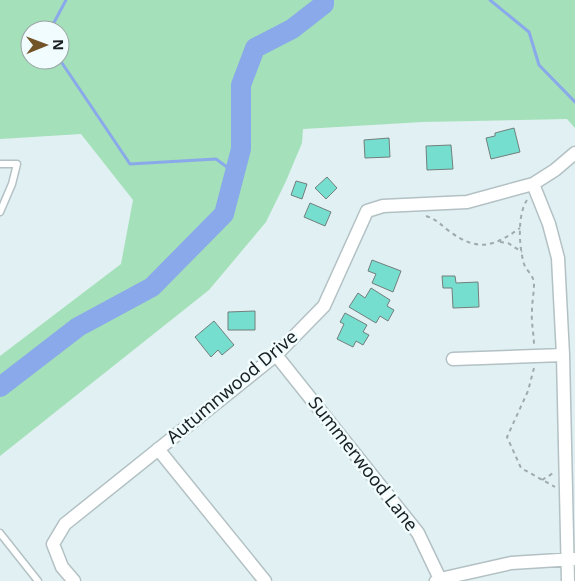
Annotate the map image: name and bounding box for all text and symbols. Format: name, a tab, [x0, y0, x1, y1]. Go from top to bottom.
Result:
north arrow	[20, 20, 70, 70]
text: N	[49, 39, 68, 51]
street label: Autumnwood Drive	[161, 324, 302, 448]
street label: Summerwood Lane	[304, 391, 424, 536]

